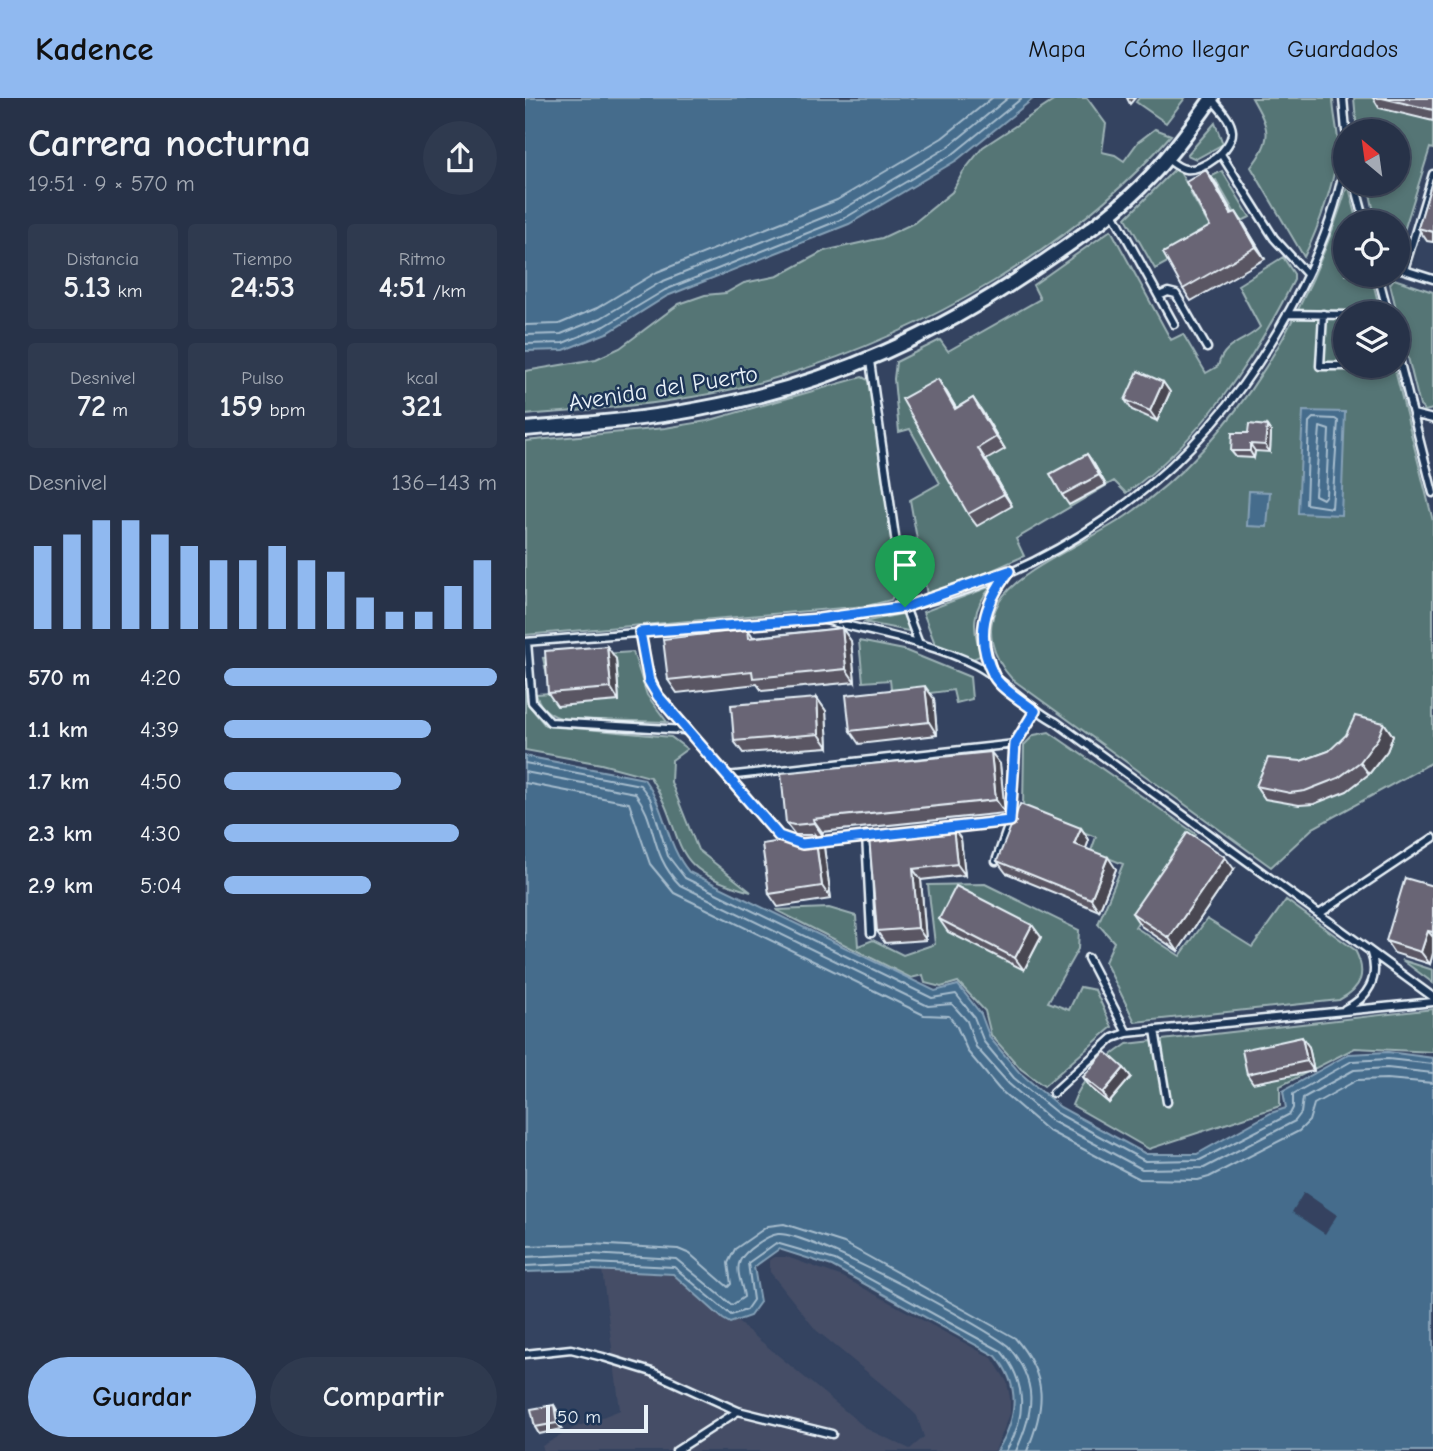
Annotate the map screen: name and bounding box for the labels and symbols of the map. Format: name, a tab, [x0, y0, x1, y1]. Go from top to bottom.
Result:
north arrow	[1333, 119, 1411, 196]
street label: Avenida del Puerto	[566, 359, 760, 417]
pin	[875, 535, 935, 607]
scale bar	[546, 1402, 647, 1434]

